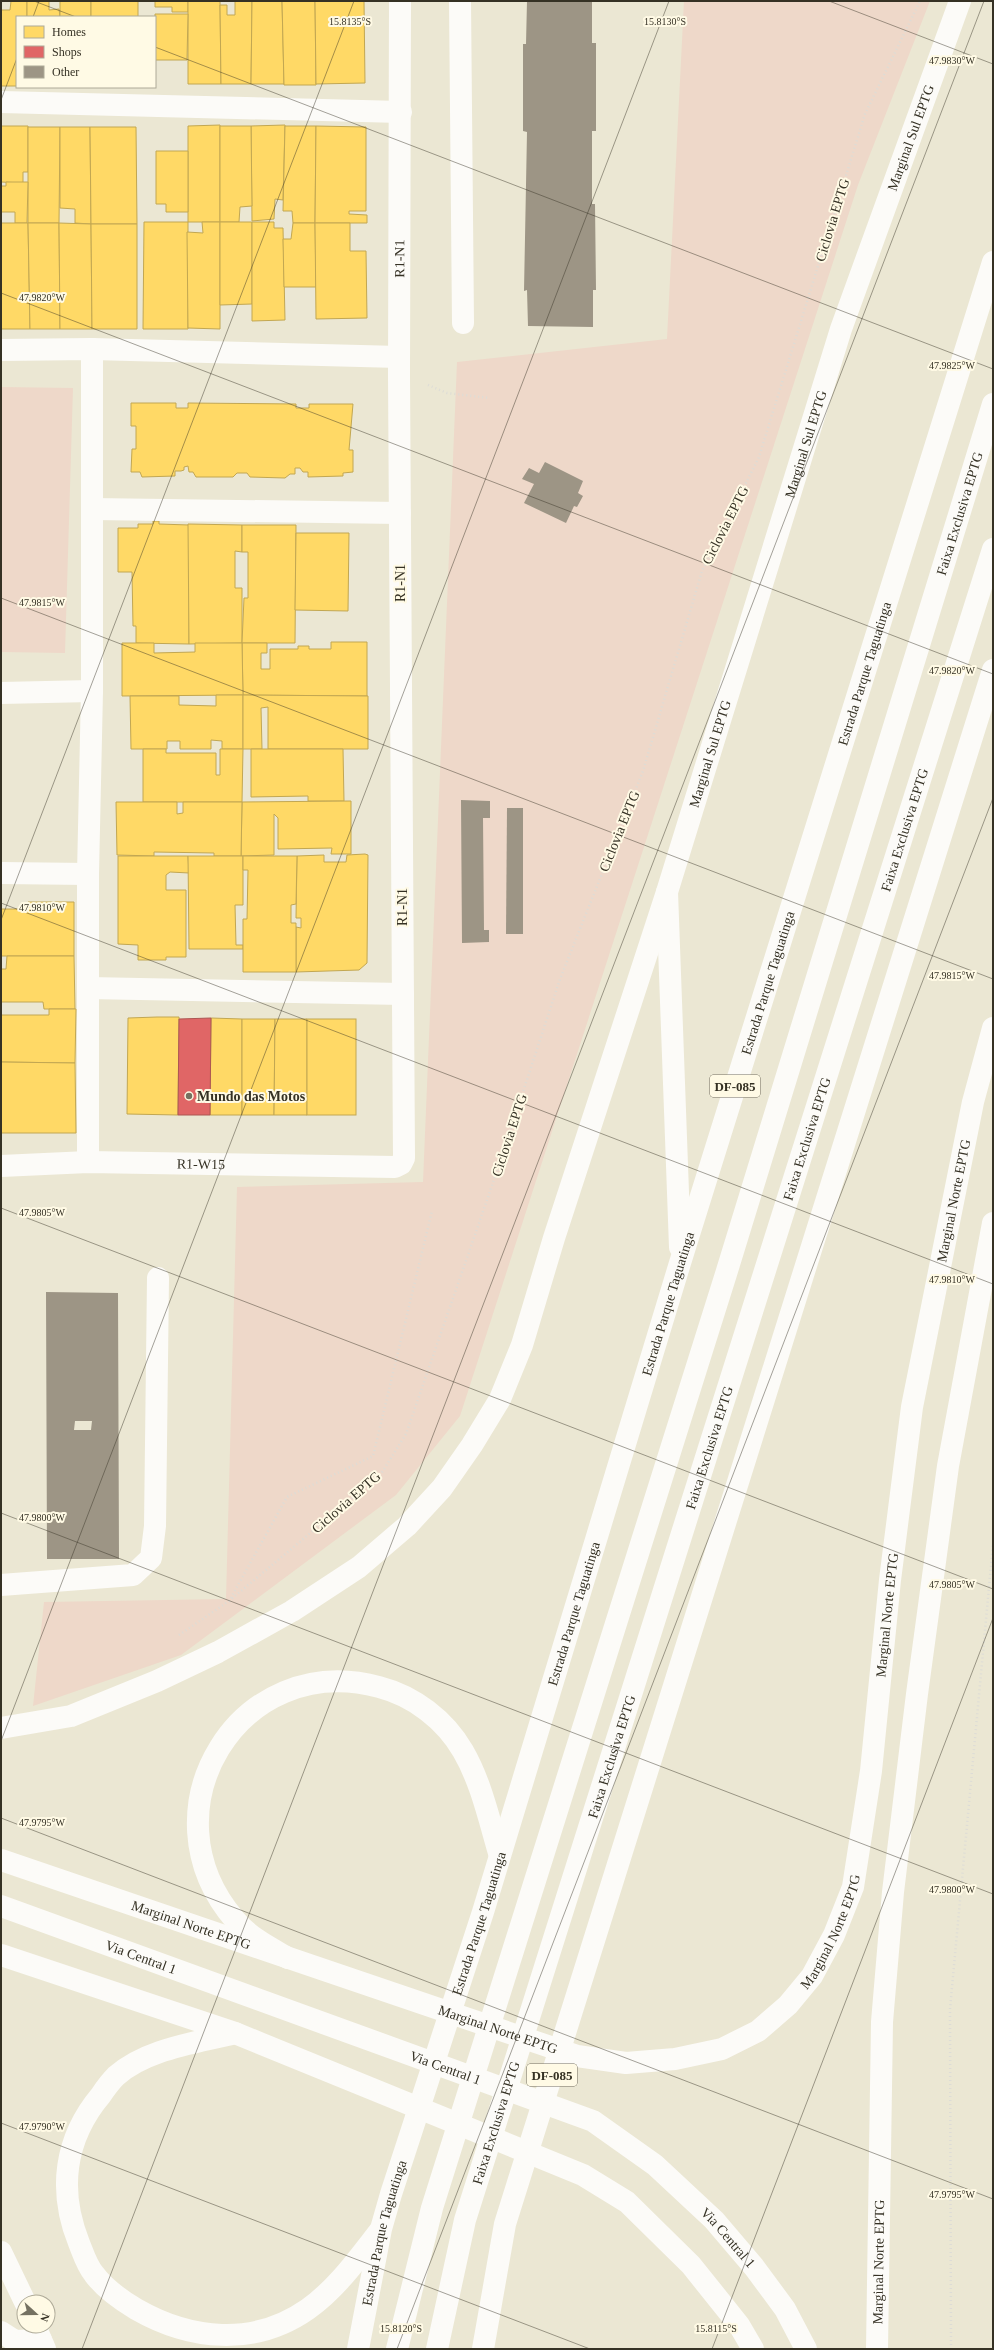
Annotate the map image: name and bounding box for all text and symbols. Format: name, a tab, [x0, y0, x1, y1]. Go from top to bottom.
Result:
legend	[16, 16, 156, 88]
text: 15.8135°S	[329, 16, 371, 27]
text: 15.8130°S	[644, 16, 686, 27]
text: Homes	[52, 25, 86, 39]
text: Shops	[52, 45, 82, 59]
text: 47.9830°W	[929, 55, 976, 66]
text: Other	[52, 65, 79, 79]
street label: Marginal Sul EPTG	[885, 83, 937, 193]
street label: Ciclovia EPTG	[813, 177, 852, 263]
street label: R1-N1	[392, 239, 407, 278]
text: 47.9820°W	[19, 292, 66, 303]
text: 47.9825°W	[929, 360, 976, 371]
street label: Marginal Sul EPTG	[782, 389, 830, 500]
street label: Faixa Exclusiva EPTG	[934, 450, 986, 577]
street label: Ciclovia EPTG	[699, 484, 752, 567]
street label: R1-N1	[393, 564, 408, 602]
text: 47.9815°W	[19, 597, 66, 608]
street label: Estrada Parque Taguatinga	[835, 599, 895, 747]
text: 47.9820°W	[929, 665, 976, 676]
street label: Marginal Sul EPTG	[687, 698, 734, 809]
street label: Faixa Exclusiva EPTG	[878, 766, 931, 893]
street label: Ciclovia EPTG	[596, 789, 643, 874]
street label: R1-N1	[395, 888, 410, 926]
text: 47.9810°W	[19, 902, 66, 913]
street label: Estrada Parque Taguatinga	[739, 909, 798, 1057]
text: 47.9815°W	[929, 970, 976, 981]
road number: DF-085	[710, 1075, 760, 1097]
street label: Faixa Exclusiva EPTG	[781, 1075, 834, 1202]
place label: Mundo das Motos	[197, 1089, 306, 1104]
marker: Mundo das Motos	[184, 1091, 194, 1101]
street label: Ciclovia EPTG	[489, 1092, 530, 1178]
street label: Marginal Norte EPTG	[934, 1138, 973, 1264]
street label: R1-W15	[177, 1156, 225, 1172]
text: 47.9805°W	[19, 1207, 66, 1218]
street label: Estrada Parque Taguatinga	[639, 1229, 698, 1378]
text: 47.9810°W	[929, 1274, 976, 1285]
street label: Faixa Exclusiva EPTG	[683, 1384, 736, 1511]
street label: Ciclovia EPTG	[309, 1469, 384, 1536]
text: 47.9800°W	[19, 1512, 66, 1523]
street label: Estrada Parque Taguatinga	[545, 1539, 603, 1688]
street label: Marginal Norte EPTG	[873, 1552, 901, 1678]
text: 47.9805°W	[929, 1579, 976, 1590]
street label: Faixa Exclusiva EPTG	[585, 1693, 638, 1820]
text: 47.9795°W	[19, 1817, 66, 1828]
street label: Estrada Parque Taguatinga	[449, 1849, 509, 1997]
street label: Marginal Norte EPTG	[798, 1873, 863, 1992]
text: 47.9800°W	[929, 1884, 976, 1895]
street label: Marginal Norte EPTG	[130, 1898, 253, 1952]
street label: Via Central 1	[103, 1938, 179, 1977]
street label: Marginal Norte EPTG	[436, 2002, 559, 2057]
street label: Via Central 1	[408, 2048, 483, 2088]
street label: Faixa Exclusiva EPTG	[470, 2059, 523, 2186]
road number: DF-085	[527, 2064, 577, 2086]
text: 47.9790°W	[19, 2121, 66, 2132]
street label: Estrada Parque Taguatinga	[359, 2158, 410, 2307]
text: 47.9795°W	[929, 2189, 976, 2200]
street label: Marginal Norte EPTG	[870, 2199, 887, 2325]
street label: Via Central 1	[698, 2205, 758, 2271]
north arrow	[16, 2294, 56, 2334]
text: N	[38, 2312, 52, 2323]
text: 15.8120°S	[380, 2323, 422, 2334]
text: 15.8115°S	[695, 2323, 737, 2334]

